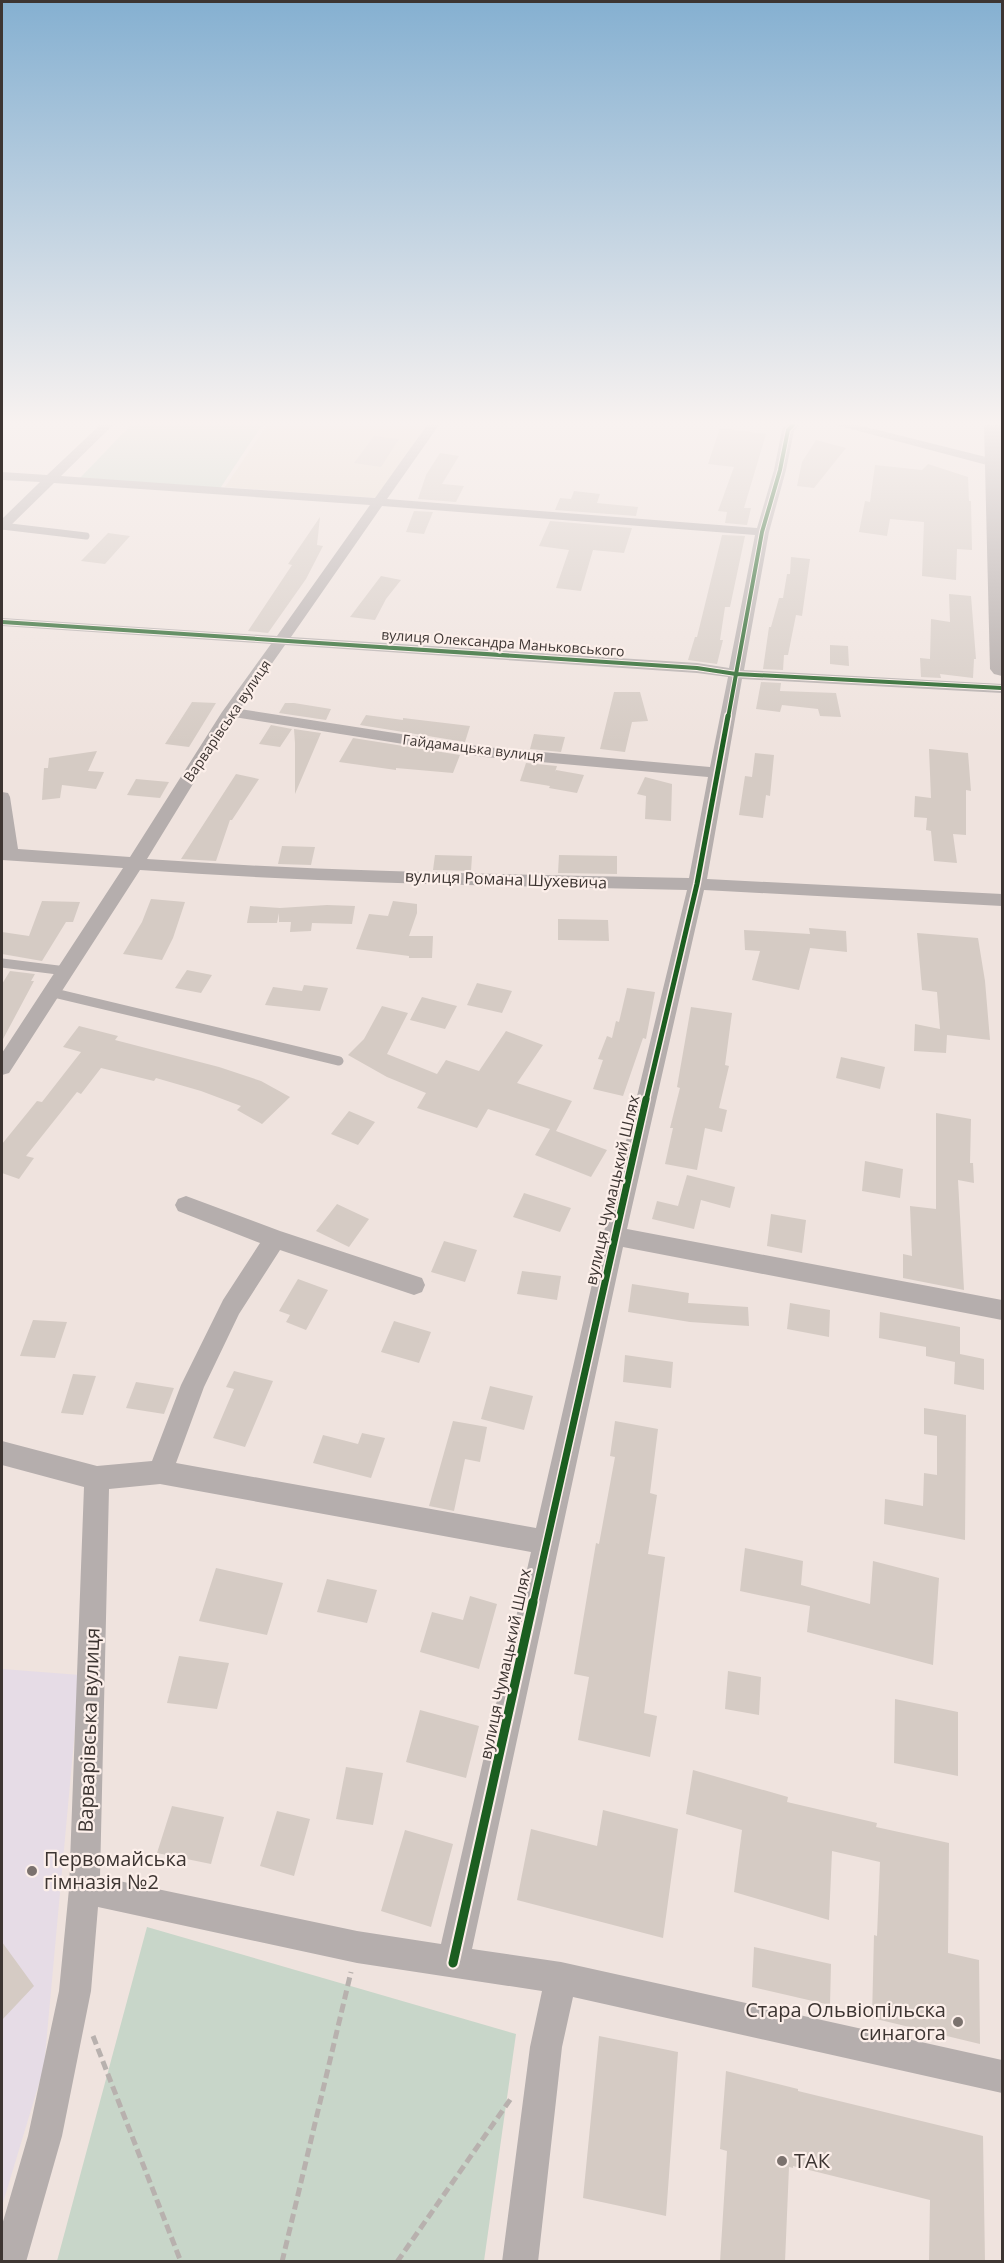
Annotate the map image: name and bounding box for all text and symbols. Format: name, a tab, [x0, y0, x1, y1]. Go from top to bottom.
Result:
street label: вулиця Олександра Маньковського	[381, 625, 625, 660]
street label: Варварівська вулиця	[179, 656, 275, 785]
street label: Гайдамацька вулиця	[401, 729, 545, 766]
street label: вулиця Романа Шухевича	[404, 864, 608, 894]
street label: вулиця Чумацький Шлях	[579, 1092, 645, 1287]
street label: вулиця Чумацький Шлях	[474, 1566, 536, 1761]
street label: Варварівська вулиця	[71, 1627, 106, 1833]
place label: Первомайська гімназія №2	[44, 1845, 187, 1895]
marker: Первомайська гімназія №2	[25, 1864, 39, 1878]
place label: Стара Ольвіопільска синагога	[745, 1996, 946, 2046]
marker: Стара Ольвіопільска синагога	[951, 2015, 965, 2029]
place label: ТАК	[794, 2147, 831, 2174]
marker: ТАК	[775, 2154, 789, 2168]

